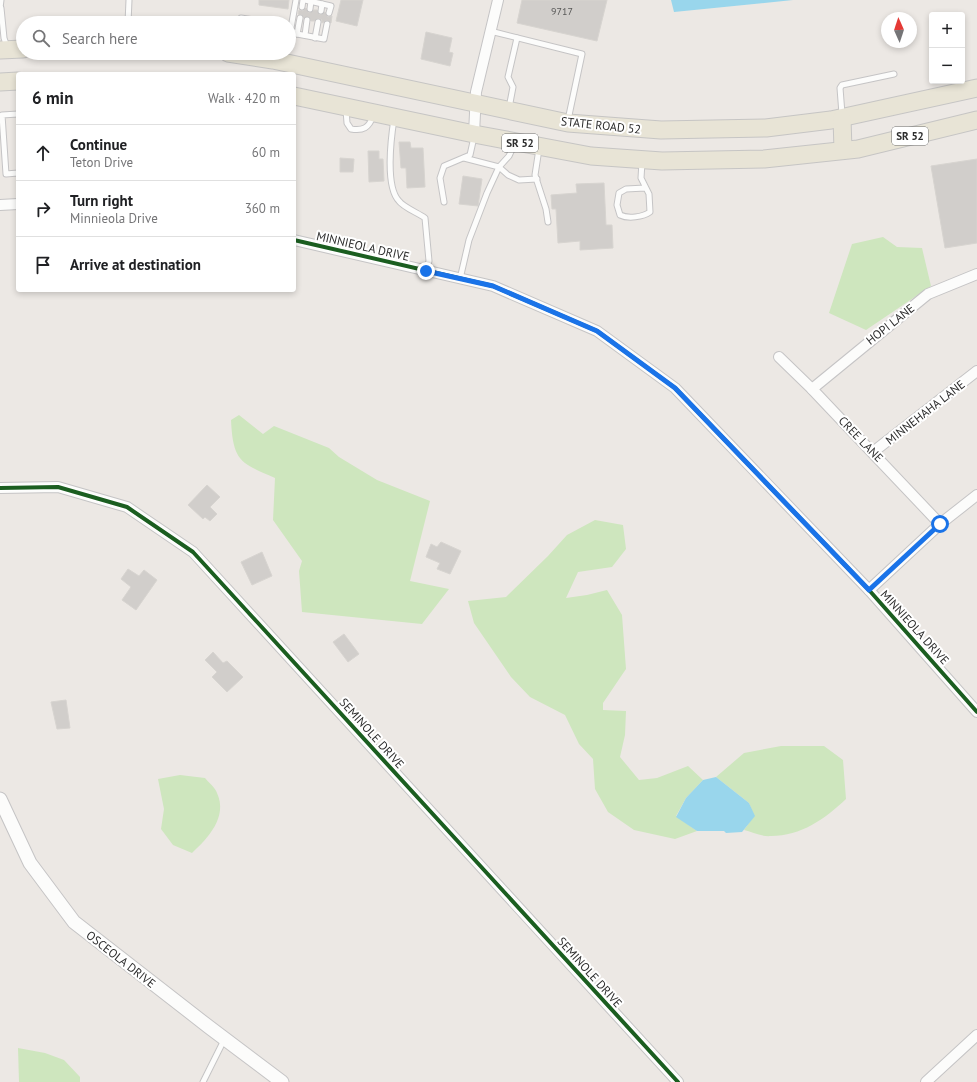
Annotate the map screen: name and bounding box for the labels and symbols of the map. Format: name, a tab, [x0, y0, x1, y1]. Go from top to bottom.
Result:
house number: 9717	[551, 5, 573, 18]
north arrow	[881, 12, 917, 48]
street label: STATE ROAD 52	[560, 113, 642, 137]
road number: SR 52	[892, 127, 928, 145]
road number: SR 52	[502, 134, 538, 152]
street label: MINNIEOLA DRIVE	[315, 228, 411, 264]
route end	[417, 262, 435, 280]
street label: HOPI LANE	[863, 300, 917, 348]
street label: MINNEHAHA LANE	[882, 376, 968, 448]
street label: CREE LANE	[836, 413, 886, 465]
route start	[931, 515, 949, 533]
street label: MINNIEOLA DRIVE	[878, 587, 952, 667]
street label: SEMINOLE DRIVE	[336, 695, 408, 771]
street label: OSCEOLA DRIVE	[83, 927, 159, 991]
street label: SEMINOLE DRIVE	[554, 934, 626, 1010]

